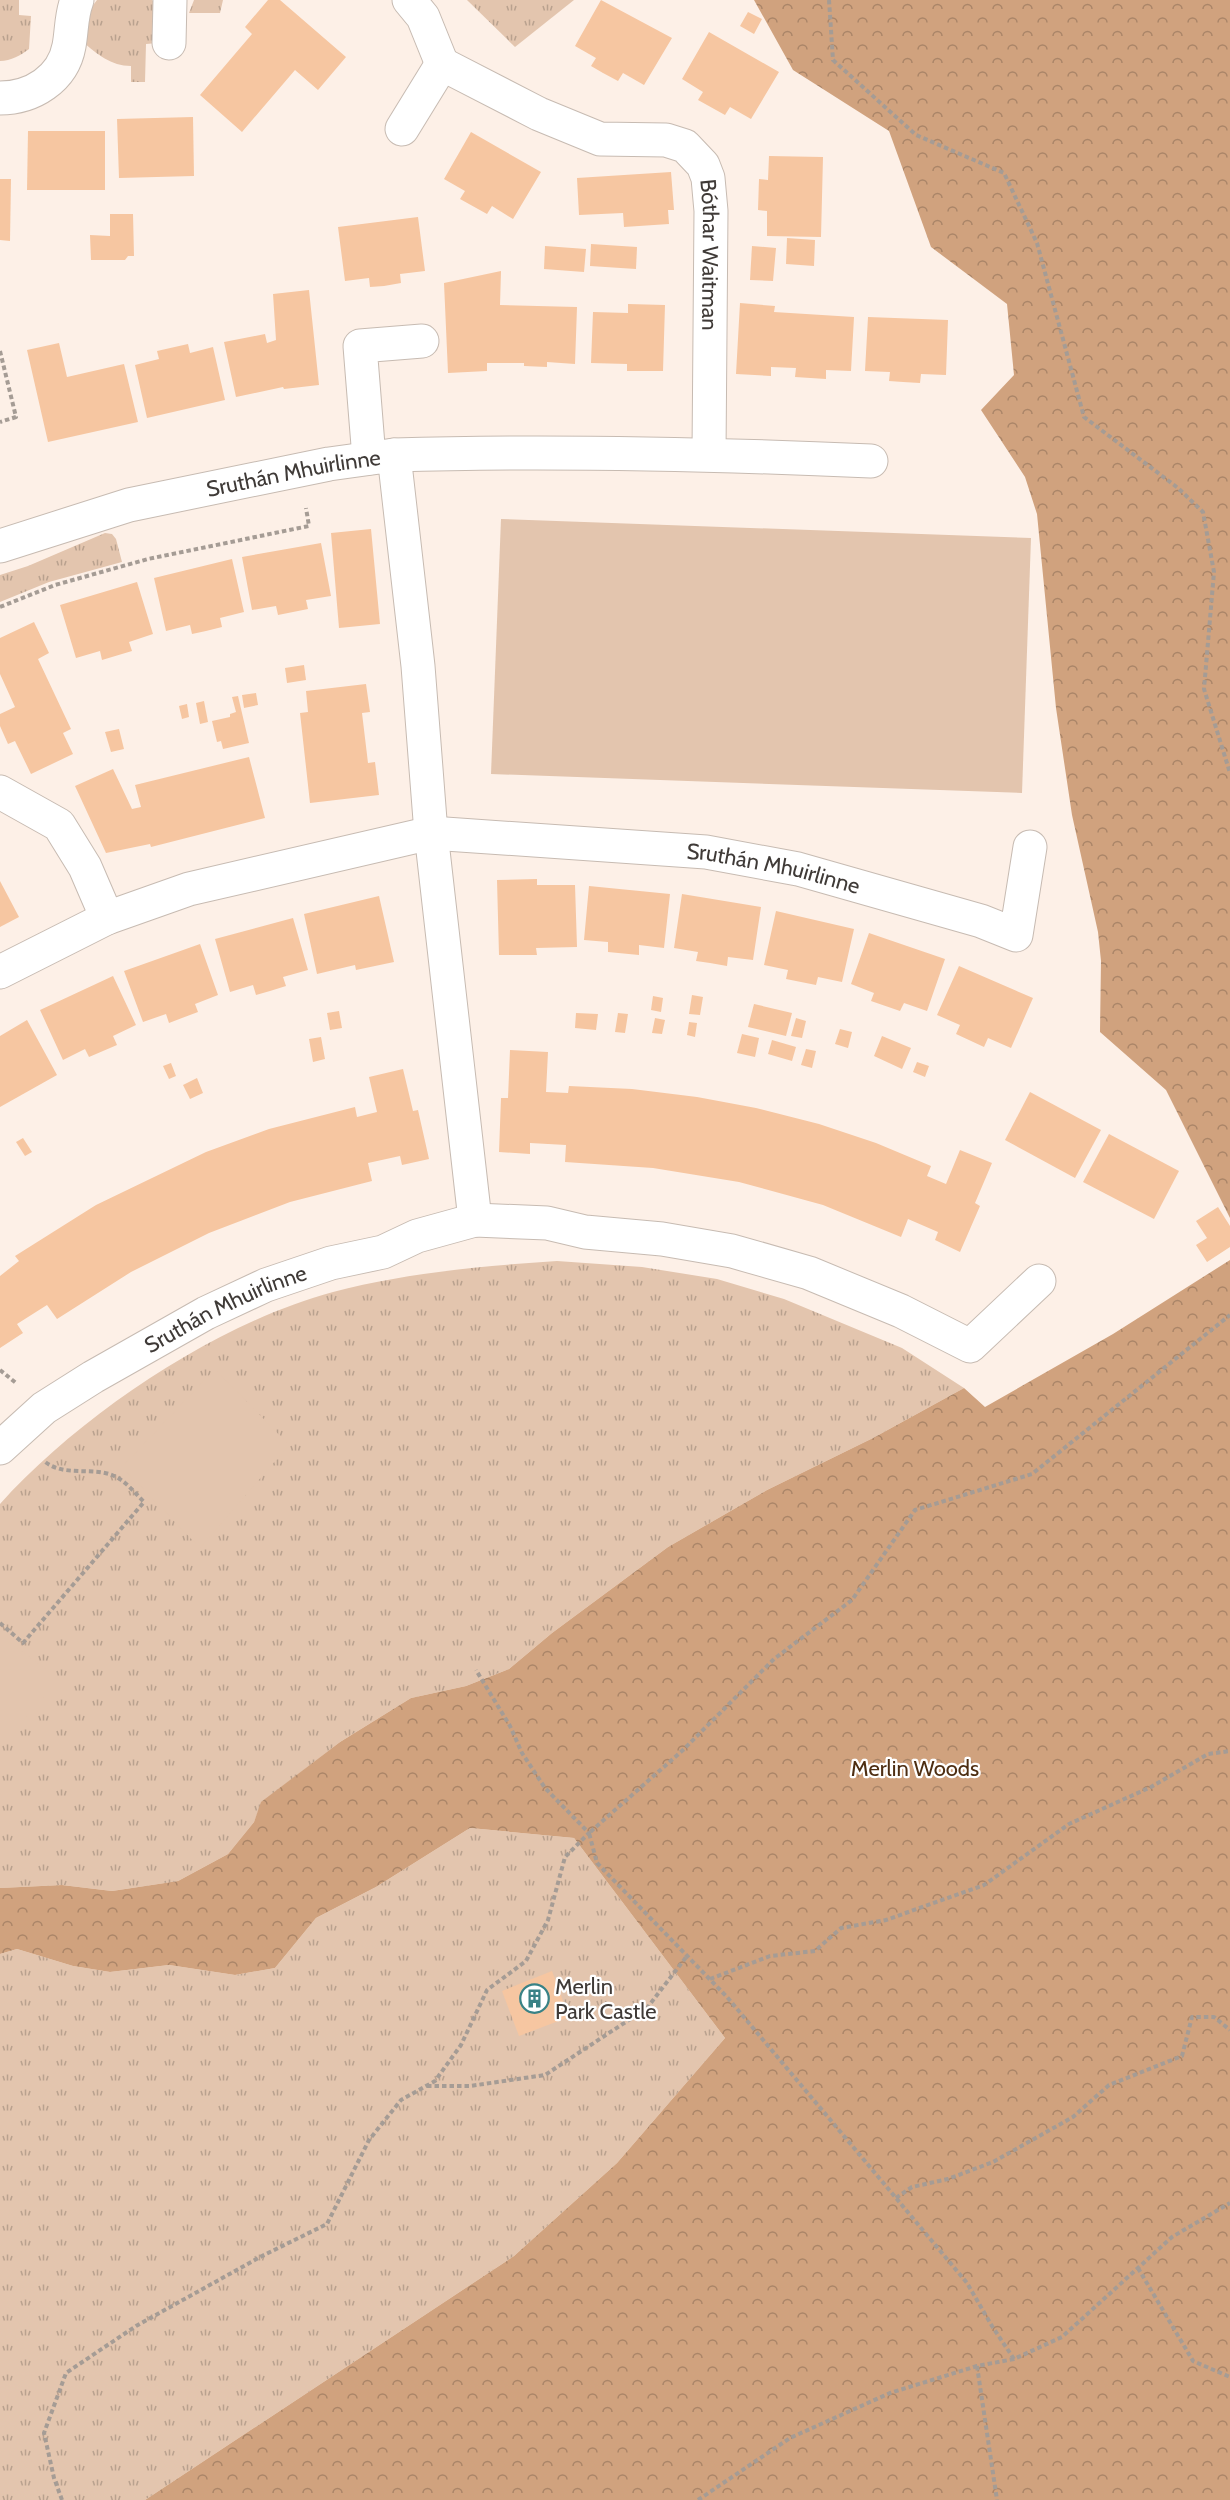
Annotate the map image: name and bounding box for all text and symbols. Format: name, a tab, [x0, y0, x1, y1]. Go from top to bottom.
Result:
street label: Bóthar Waitman	[695, 178, 725, 331]
street label: Sruthán Mhuirlinne	[204, 444, 382, 502]
street label: Sruthán Mhuirlinne	[686, 837, 863, 899]
street label: Sruthán Mhuirlinne	[140, 1259, 310, 1359]
park label: Merlin Woods	[851, 1755, 979, 1782]
place label: Merlin Park Castle	[555, 1973, 657, 2025]
building icon: Merlin Park Castle	[518, 1983, 550, 2015]

